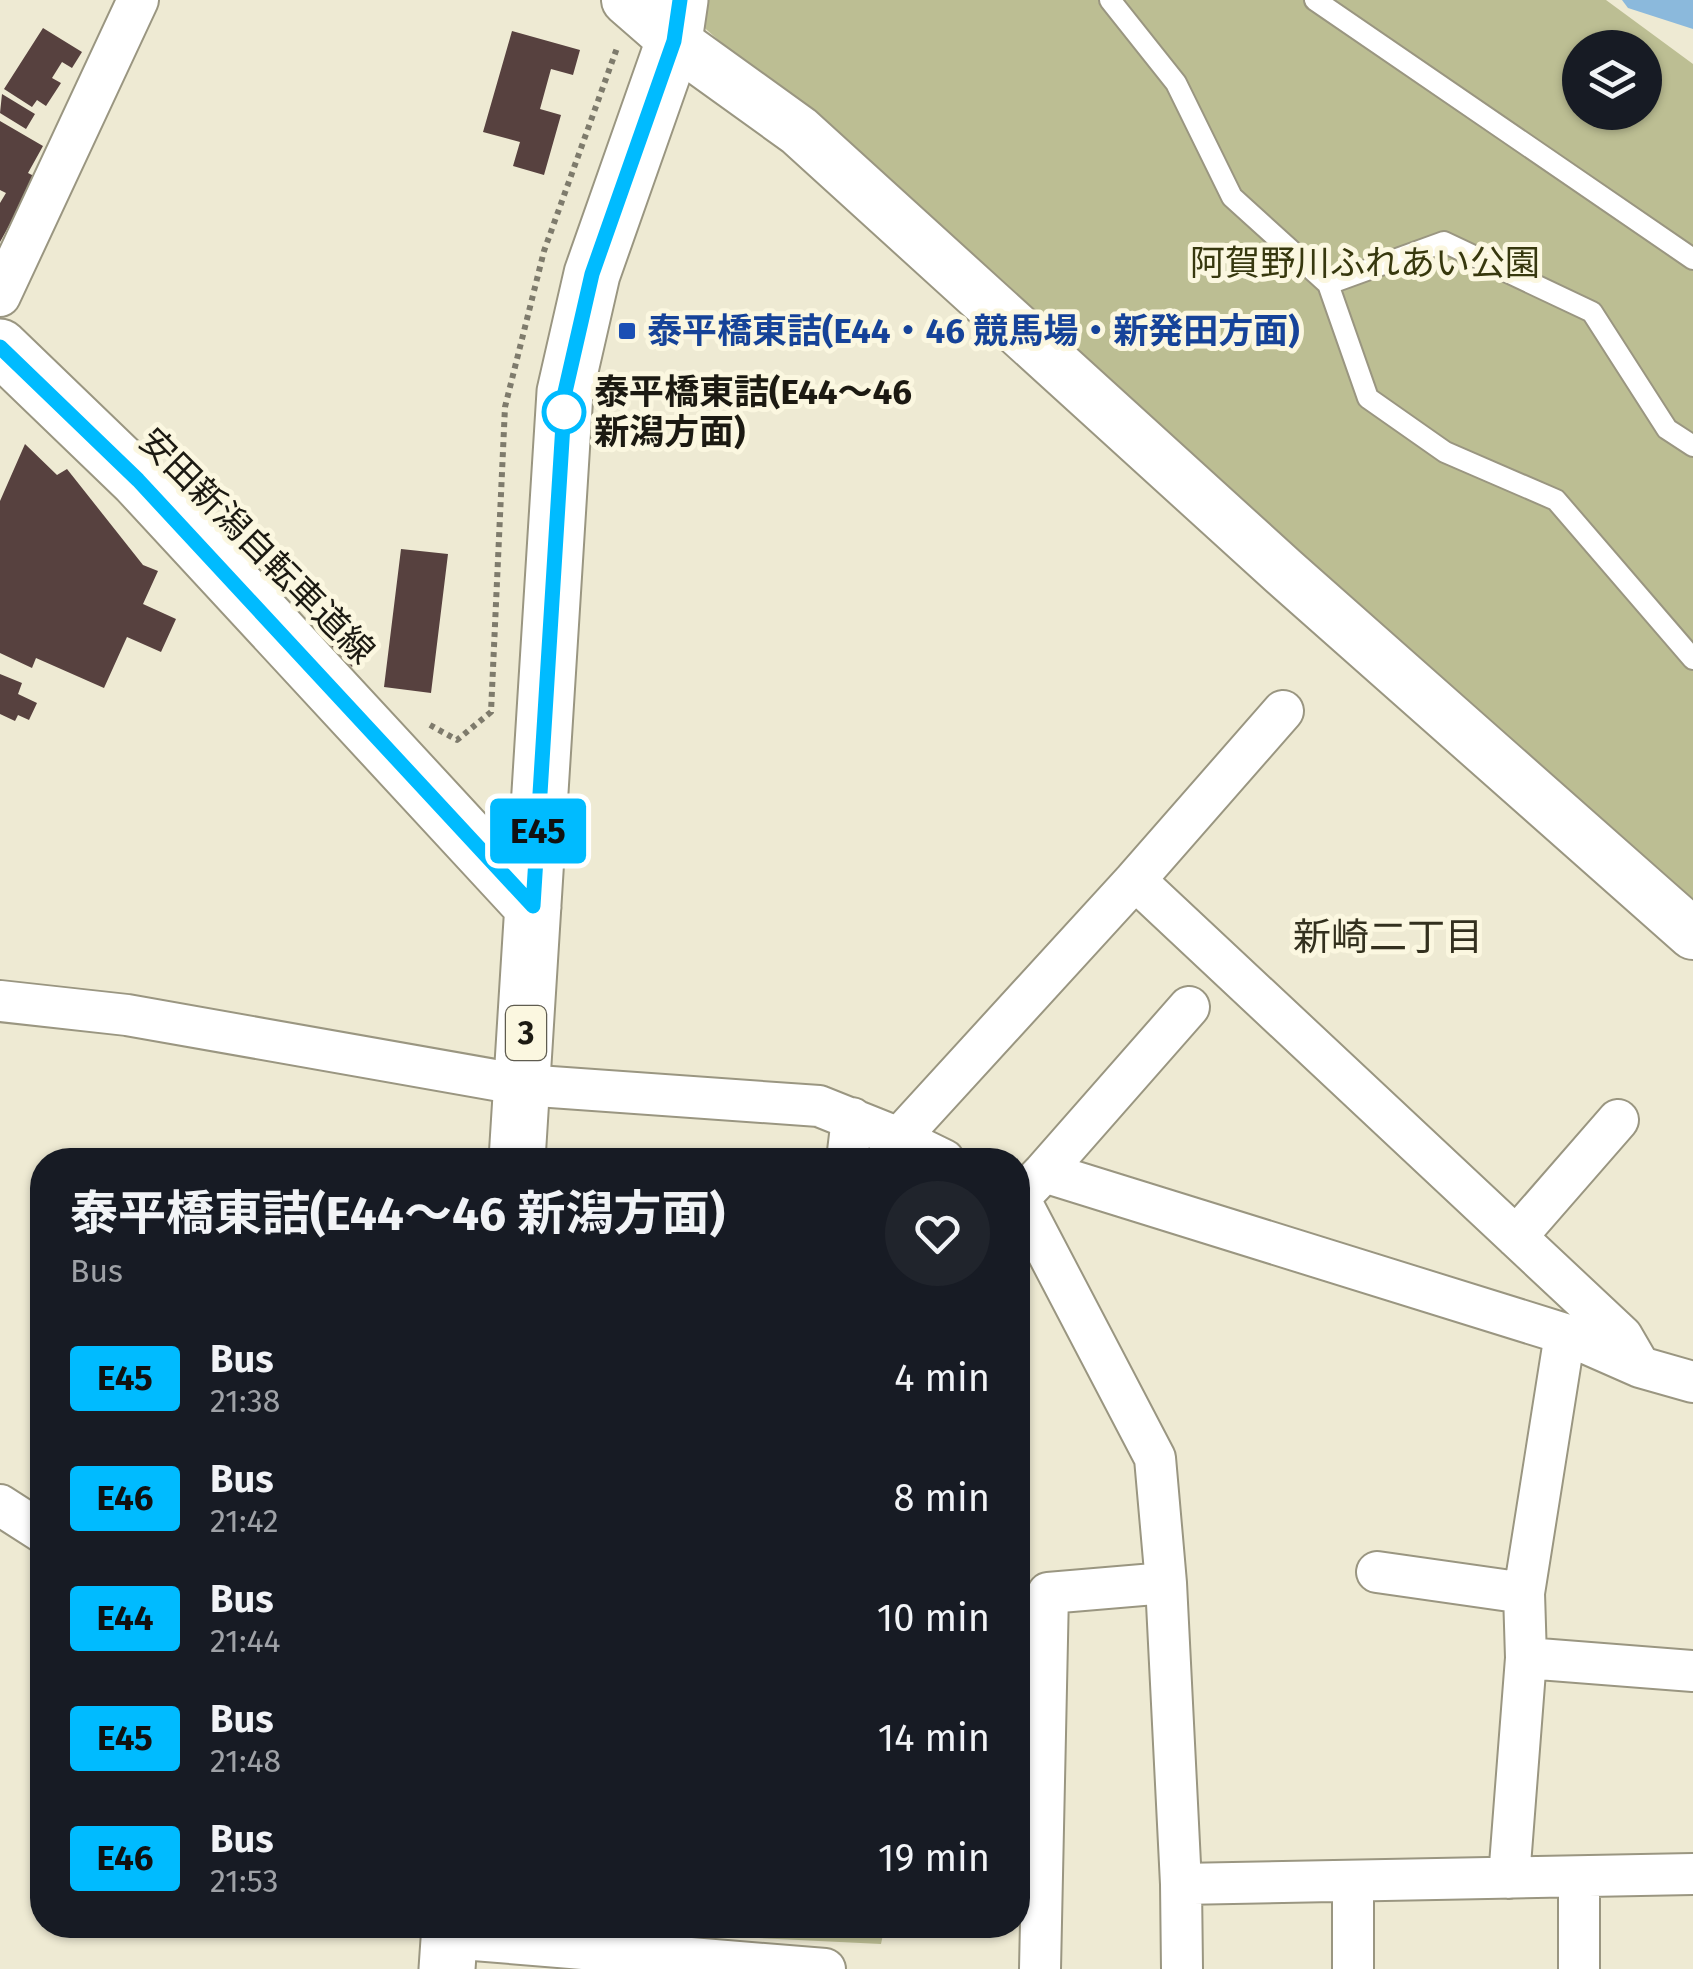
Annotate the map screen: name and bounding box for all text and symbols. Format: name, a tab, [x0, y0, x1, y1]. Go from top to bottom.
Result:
map controls	[1562, 30, 1662, 130]
button: layers	[1562, 30, 1662, 130]
park label: 阿賀野川ふれあい公園	[1190, 242, 1540, 284]
place label: 泰平橋東詰(E44・46 競馬場・新発田方面)	[647, 310, 1300, 352]
marker: 泰平橋東詰(E44・46 競馬場・新発田方面)	[616, 320, 638, 342]
place label: 泰平橋東詰(E44～46 新潟方面)	[594, 371, 912, 453]
marker: 泰平橋東詰(E44～46 新潟方面)	[543, 391, 585, 433]
street label: 安田新潟自転車道線	[131, 420, 383, 672]
line badge: E45	[480, 798, 596, 864]
text: E45	[510, 810, 566, 852]
district label: 新崎二丁目	[1293, 914, 1483, 960]
road number: 3	[506, 1006, 546, 1060]
button: heart	[885, 1181, 990, 1286]
text: 泰平橋東詰(E44～46 新潟方面)	[70, 1185, 725, 1243]
text: Bus	[70, 1252, 123, 1290]
text: Bus	[210, 1336, 274, 1382]
text: 4 min	[894, 1355, 990, 1401]
text: E45	[97, 1357, 153, 1399]
text: 21:38	[210, 1382, 280, 1420]
text: Bus	[210, 1456, 274, 1502]
text: 8 min	[893, 1475, 990, 1521]
text: E46	[96, 1477, 154, 1519]
text: 21:42	[210, 1502, 279, 1540]
text: Bus	[210, 1576, 274, 1622]
text: 10 min	[877, 1595, 990, 1641]
text: E44	[96, 1597, 154, 1639]
text: 21:44	[210, 1622, 280, 1660]
text: Bus	[210, 1696, 274, 1742]
text: 14 min	[878, 1715, 990, 1761]
text: E45	[97, 1717, 153, 1759]
text: 21:48	[210, 1742, 281, 1780]
text: Bus	[210, 1816, 274, 1862]
text: 19 min	[878, 1835, 990, 1881]
text: E46	[96, 1837, 154, 1879]
text: 21:53	[210, 1862, 278, 1900]

